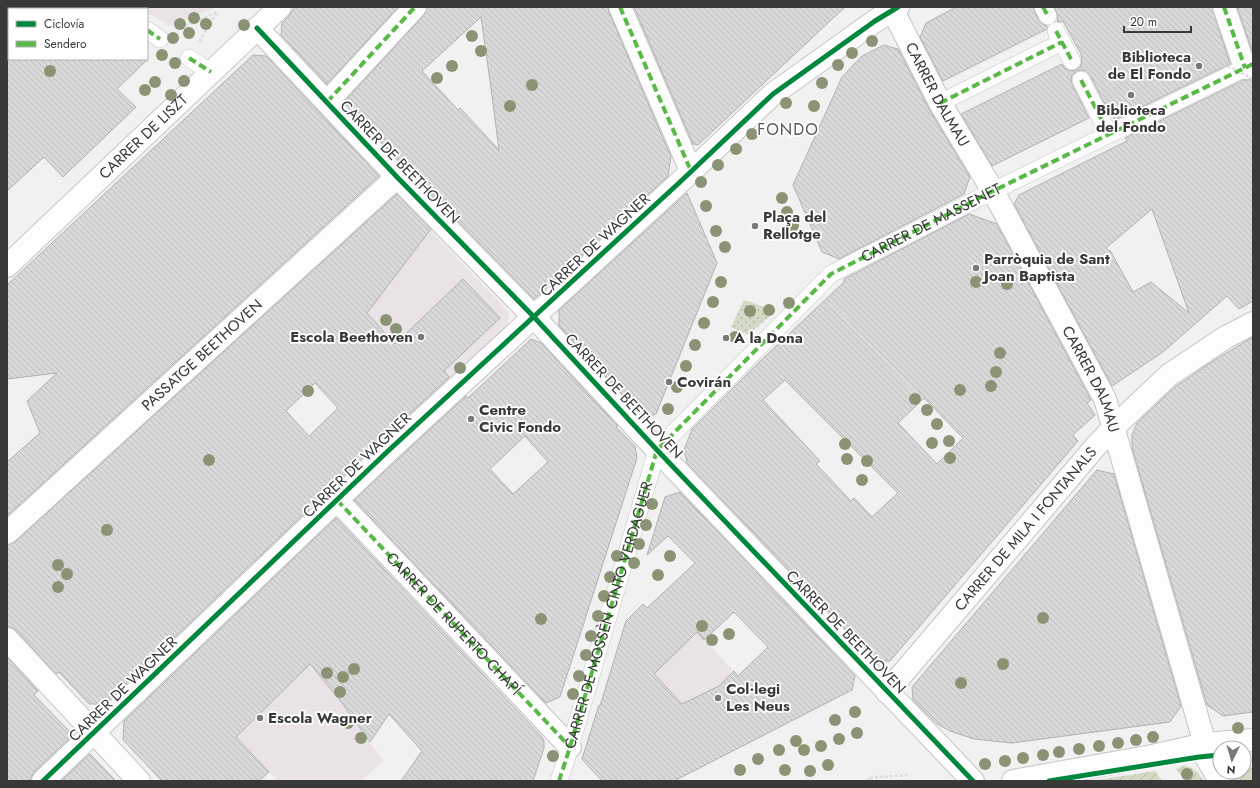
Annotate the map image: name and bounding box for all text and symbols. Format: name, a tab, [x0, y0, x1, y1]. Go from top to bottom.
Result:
legend	[8, 8, 148, 60]
scale bar	[1124, 8, 1191, 34]
text: 20 m	[1130, 13, 1157, 31]
text: Ciclovía	[44, 15, 85, 33]
text: Sendero	[44, 35, 87, 53]
street label: CARRER DALMAU	[900, 39, 975, 151]
place label: Biblioteca de El Fondo	[1108, 46, 1191, 85]
marker: Biblioteca de El Fondo	[1194, 61, 1204, 71]
street label: CARRER DE LISZT	[94, 89, 193, 184]
marker: Biblioteca del Fondo	[1126, 90, 1136, 100]
street label: CARRER DE BEETHOVEN	[335, 95, 465, 229]
place label: Biblioteca del Fondo	[1096, 99, 1166, 138]
district label: FONDO	[757, 118, 819, 141]
street label: CARRER DE MASSENET	[857, 178, 1005, 268]
street label: CARRER DE WAGNER	[535, 188, 655, 302]
place label: Plaça del Rellotge	[763, 206, 826, 245]
marker: Plaça del Rellotge	[750, 221, 760, 231]
place label: Parròquia de Sant Joan Baptista	[981, 248, 1110, 287]
marker: Parròquia de Sant Joan Baptista	[971, 263, 981, 273]
street label: PASSATGE BEETHOVEN	[137, 294, 267, 416]
street label: CARRER DALMAU	[1057, 322, 1125, 435]
place label: Escola Beethoven	[290, 326, 413, 348]
place label: A la Dona	[733, 327, 803, 349]
street label: CARRER DE BEETHOVEN	[560, 328, 688, 464]
marker: Escola Beethoven	[416, 332, 426, 342]
marker: A la Dona	[721, 333, 731, 343]
place label: Covirán	[677, 371, 731, 393]
marker: Covirán	[664, 377, 674, 387]
place label: Centre Civic Fondo	[479, 399, 561, 438]
street label: CARRER DE WAGNER	[298, 407, 417, 523]
marker: Centre Civic Fondo	[466, 414, 476, 424]
street label: CARRER DE MILA I FONTANALS	[949, 442, 1102, 616]
street label: CARRER DE MOSSÈN CINTO VERDAGUER	[559, 478, 658, 752]
street label: CARRER DE RUPERTO CHAPÍ	[381, 547, 527, 700]
street label: CARRER DE BEETHOVEN	[781, 565, 911, 699]
street label: CARRER DE WAGNER	[64, 631, 183, 747]
place label: Col·legi Les Neus	[726, 678, 790, 717]
marker: Col·legi Les Neus	[713, 693, 723, 703]
place label: Escola Wagner	[268, 707, 373, 729]
marker: Escola Wagner	[255, 713, 265, 723]
north arrow	[1212, 740, 1252, 780]
text: N	[1226, 762, 1236, 778]

